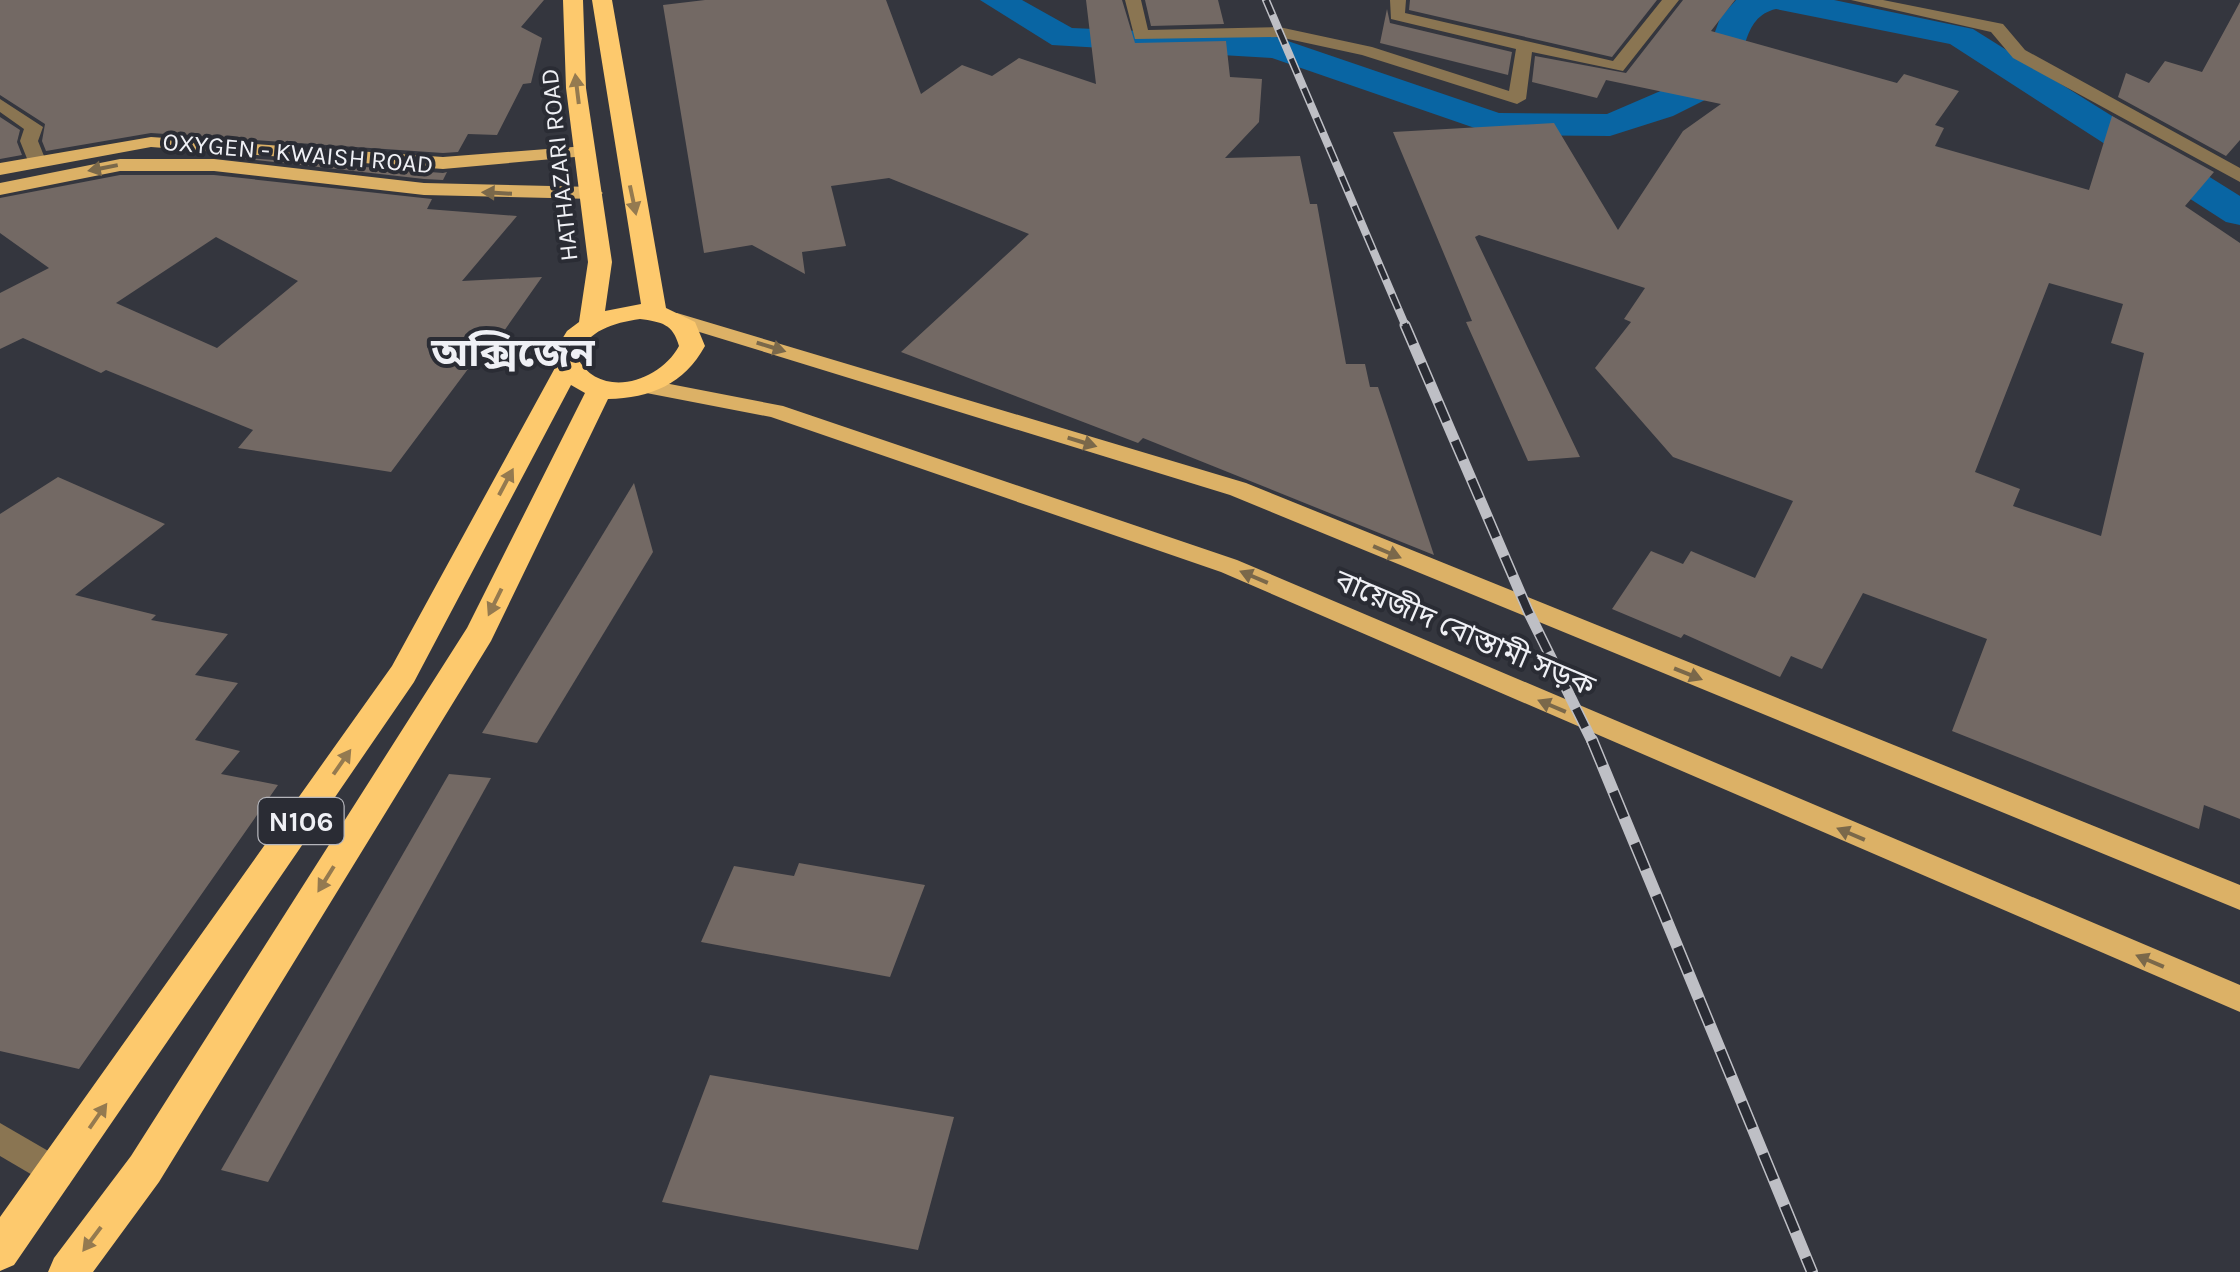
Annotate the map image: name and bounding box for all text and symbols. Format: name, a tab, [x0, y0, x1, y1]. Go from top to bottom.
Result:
street label: HATHAZARI ROAD	[534, 67, 584, 263]
one-way arrow	[569, 72, 585, 104]
street label: OXYGEN - KWAISH ROAD	[161, 127, 435, 179]
one-way arrow	[87, 161, 119, 176]
one-way arrow	[480, 185, 512, 201]
one-way arrow	[625, 185, 641, 216]
district label: অক্সিজেন	[430, 329, 596, 376]
one-way arrow	[756, 340, 786, 355]
one-way arrow	[1067, 435, 1097, 450]
one-way arrow	[497, 467, 514, 496]
one-way arrow	[1372, 544, 1402, 560]
street label: বায়েজীদ বোস্তামী সড়ক	[1329, 562, 1601, 704]
one-way arrow	[1239, 569, 1269, 585]
one-way arrow	[487, 587, 504, 616]
one-way arrow	[1673, 667, 1703, 683]
one-way arrow	[1537, 698, 1567, 714]
one-way arrow	[332, 748, 351, 775]
road number: N106	[258, 798, 344, 844]
one-way arrow	[1836, 826, 1866, 842]
one-way arrow	[318, 865, 335, 893]
one-way arrow	[2135, 953, 2165, 969]
one-way arrow	[88, 1102, 107, 1129]
one-way arrow	[83, 1226, 103, 1252]

